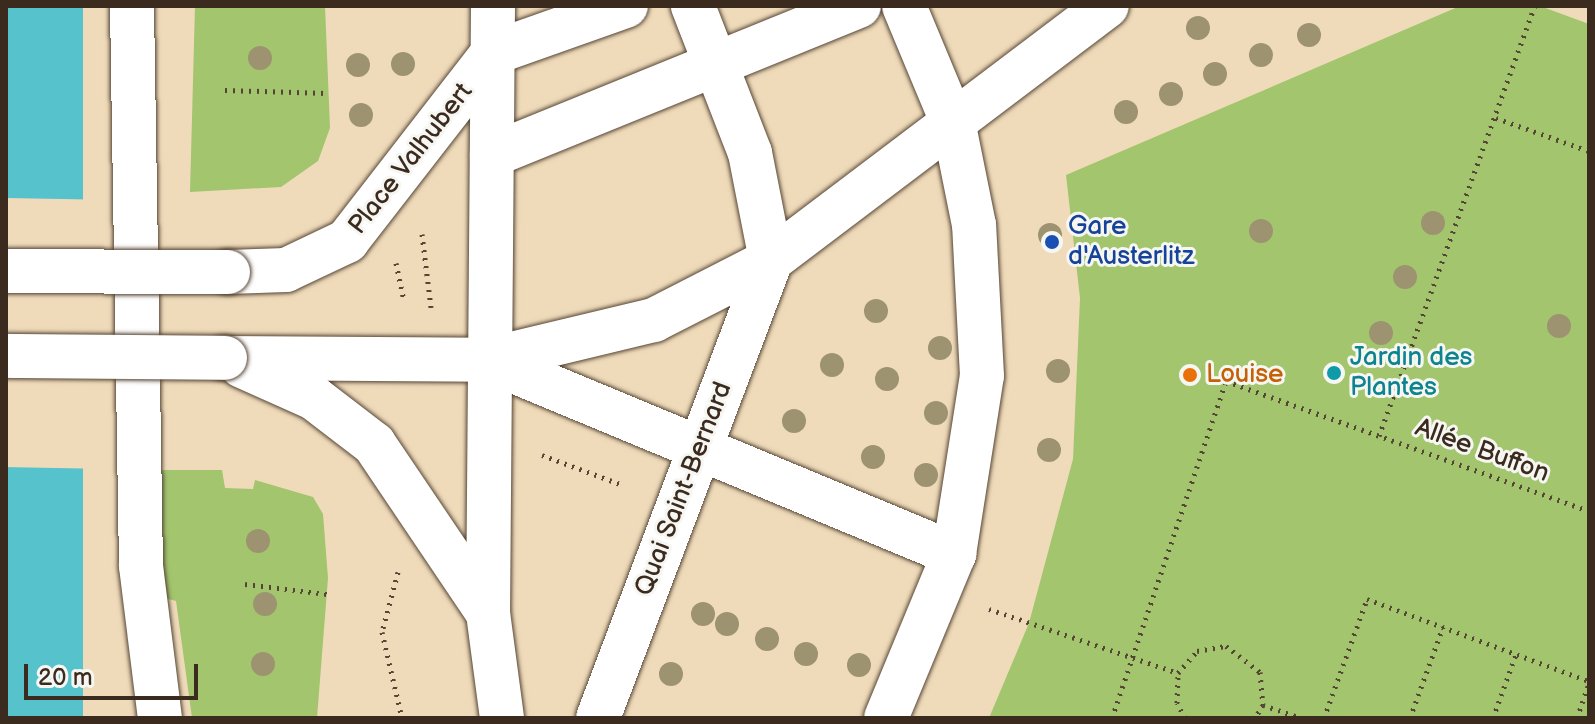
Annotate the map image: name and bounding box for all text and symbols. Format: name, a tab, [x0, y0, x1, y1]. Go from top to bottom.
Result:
street label: Place Valhubert	[342, 77, 480, 241]
place label: Gare d'Austerlitz	[1068, 211, 1194, 272]
marker: Gare d'Austerlitz	[1043, 233, 1061, 251]
place label: Jardin des Plantes	[1350, 342, 1472, 404]
place label: Louise	[1206, 359, 1284, 391]
marker: Jardin des Plantes	[1325, 364, 1343, 382]
marker: Louise	[1181, 366, 1199, 384]
street label: Quai Saint-Bernard	[629, 377, 739, 601]
street label: Allée Buffon	[1411, 412, 1553, 490]
scale bar	[28, 648, 202, 698]
text: 20 m	[38, 663, 93, 692]

